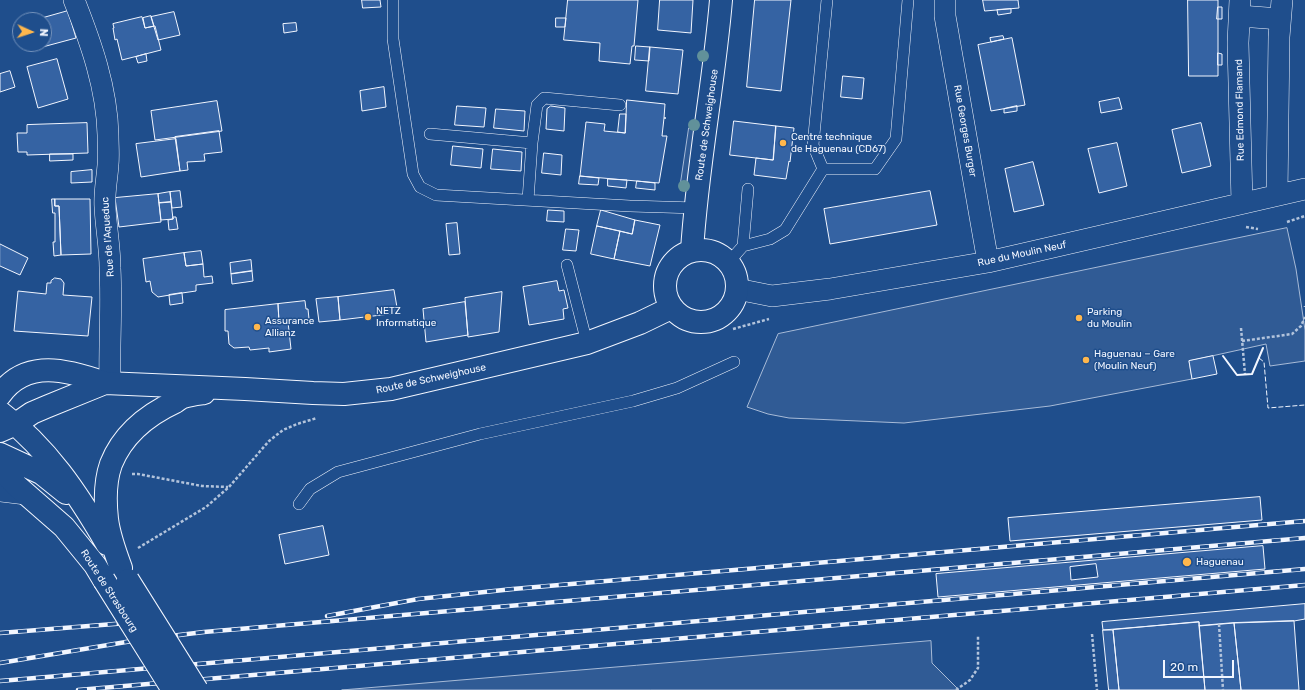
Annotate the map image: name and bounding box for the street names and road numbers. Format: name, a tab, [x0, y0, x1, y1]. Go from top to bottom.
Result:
street label: Rue Edmond Flamand	[1233, 59, 1247, 161]
street label: Route de Schweighouse	[693, 69, 721, 181]
street label: Rue Georges Burger	[951, 84, 979, 178]
street label: Rue de l'Aqueduc	[99, 197, 117, 277]
street label: Rue du Moulin Neuf	[976, 239, 1068, 269]
street label: Route de Schweighouse	[375, 361, 487, 397]
street label: Route de Strasbourg	[78, 547, 140, 635]

